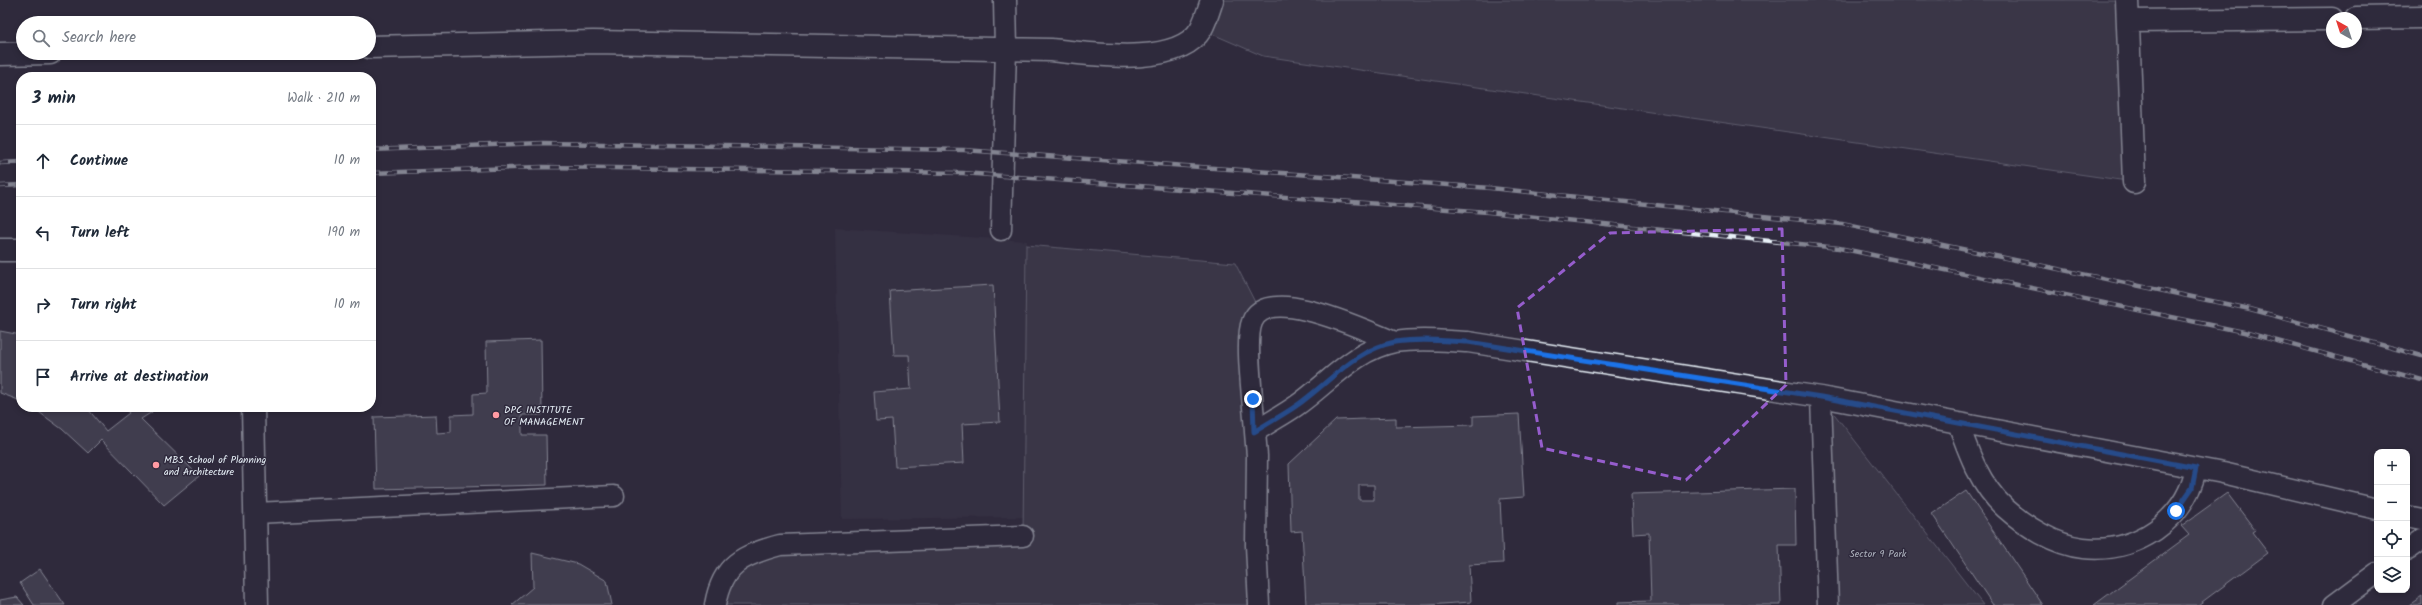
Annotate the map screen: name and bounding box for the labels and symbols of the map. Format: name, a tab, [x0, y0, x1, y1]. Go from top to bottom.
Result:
north arrow	[2326, 12, 2362, 48]
route end	[1244, 390, 1262, 408]
place label: DPC INSTITUTE OF MANAGEMENT	[504, 402, 586, 430]
marker: DPC INSTITUTE OF MANAGEMENT	[491, 410, 501, 420]
place label: MBS School of Planning and Architecture	[164, 452, 266, 480]
marker: MBS School of Planning and Architecture	[151, 460, 161, 470]
route start	[2167, 502, 2185, 520]
park label: Sector 9 Park	[1850, 546, 1907, 562]

